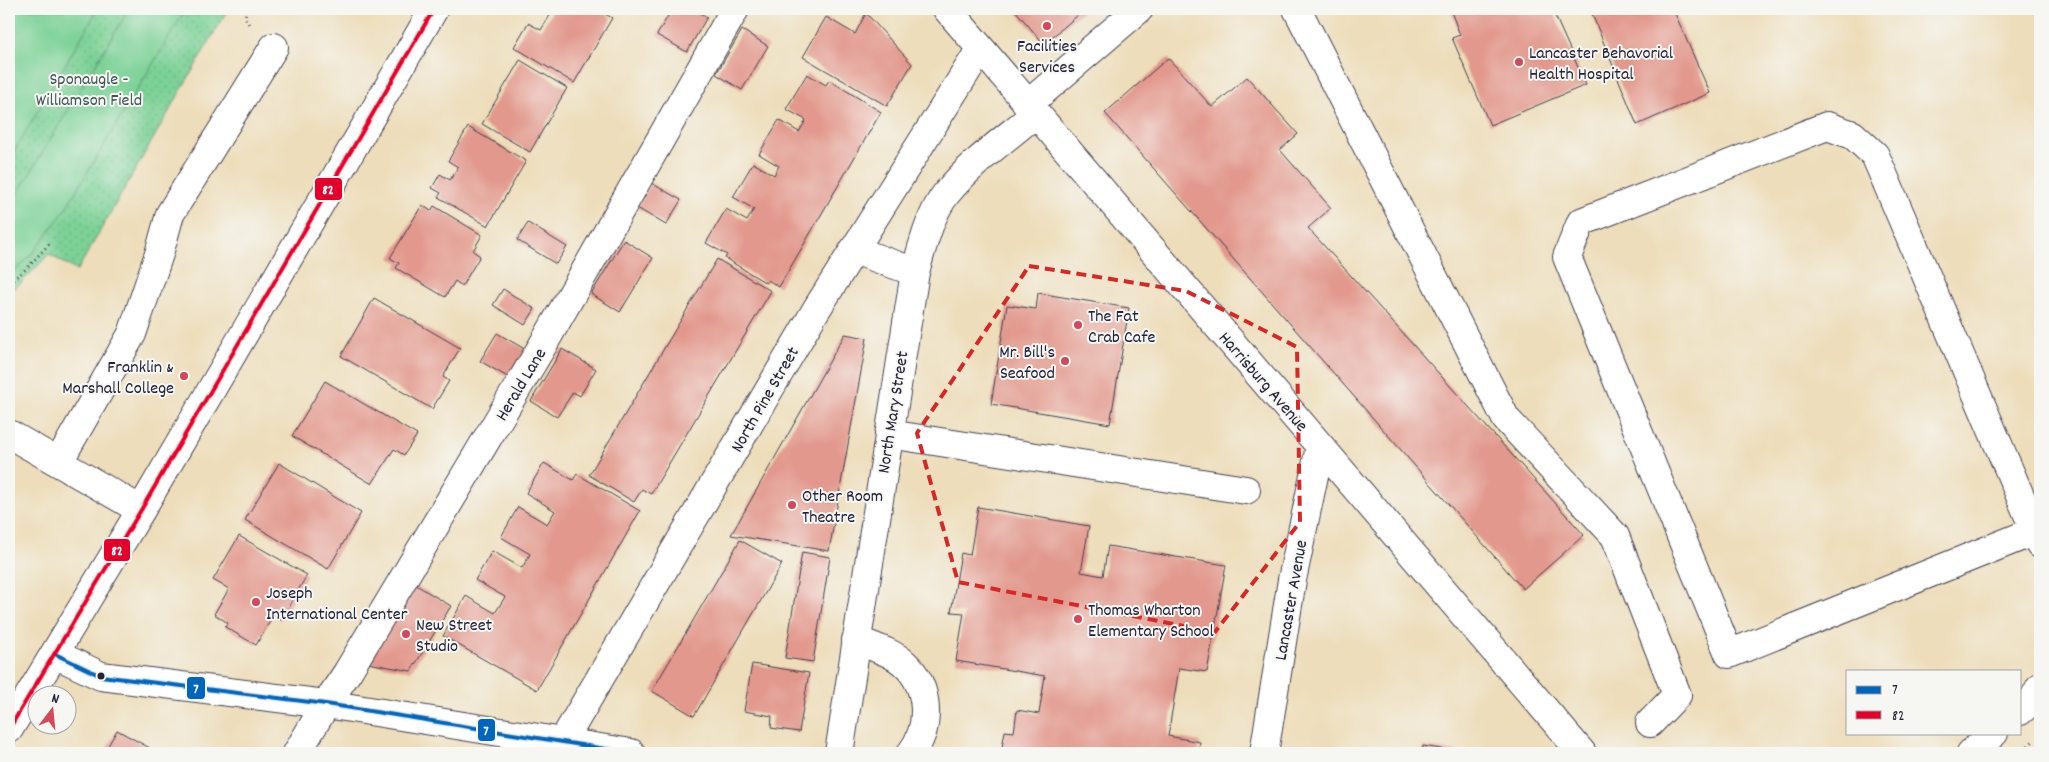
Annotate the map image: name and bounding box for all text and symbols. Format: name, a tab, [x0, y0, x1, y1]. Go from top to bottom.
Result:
marker: Facilities Services	[1041, 20, 1053, 32]
place label: Facilities Services	[1017, 35, 1077, 81]
place label: Lancaster Behavorial Health Hospital	[1529, 42, 1674, 88]
marker: Lancaster Behavorial Health Hospital	[1513, 56, 1525, 68]
park label: Sponaugle - Williamson Field	[36, 68, 142, 114]
line badge: 82	[314, 177, 343, 201]
text: 82	[322, 181, 334, 201]
place label: The Fat Crab Cafe	[1088, 305, 1156, 351]
marker: The Fat Crab Cafe	[1072, 319, 1084, 331]
street label: Harrisburg Avenue	[1212, 327, 1313, 438]
place label: Mr. Bill's Seafood	[999, 341, 1055, 387]
street label: North Pine Street	[726, 343, 807, 458]
street label: Herald Lane	[491, 344, 554, 427]
street label: North Mary Street	[872, 349, 917, 475]
marker: Mr. Bill's Seafood	[1059, 355, 1071, 367]
place label: Franklin & Marshall College	[62, 356, 174, 402]
marker: Franklin & Marshall College	[178, 370, 190, 382]
place label: Other Room Theatre	[802, 485, 883, 531]
marker: Other Room Theatre	[786, 499, 798, 511]
line badge: 82	[103, 538, 131, 562]
street label: Lancaster Avenue	[1270, 538, 1315, 663]
text: 82	[111, 542, 123, 562]
place label: Joseph International Center	[266, 582, 408, 628]
marker: Joseph International Center	[250, 596, 262, 608]
place label: Thomas Wharton Elementary School	[1088, 599, 1215, 645]
marker: Thomas Wharton Elementary School	[1072, 613, 1084, 625]
place label: New Street Studio	[416, 614, 493, 660]
marker: New Street Studio	[400, 628, 412, 640]
legend	[1846, 670, 2022, 734]
unlabelled marker	[96, 671, 106, 681]
line badge: 7	[186, 676, 206, 700]
text: 7	[193, 680, 199, 700]
text: 7	[1892, 680, 1898, 702]
north arrow	[28, 684, 78, 734]
text: N	[49, 689, 61, 710]
text: 82	[1892, 706, 1905, 728]
line badge: 7	[477, 718, 496, 742]
text: 7	[483, 722, 489, 742]

